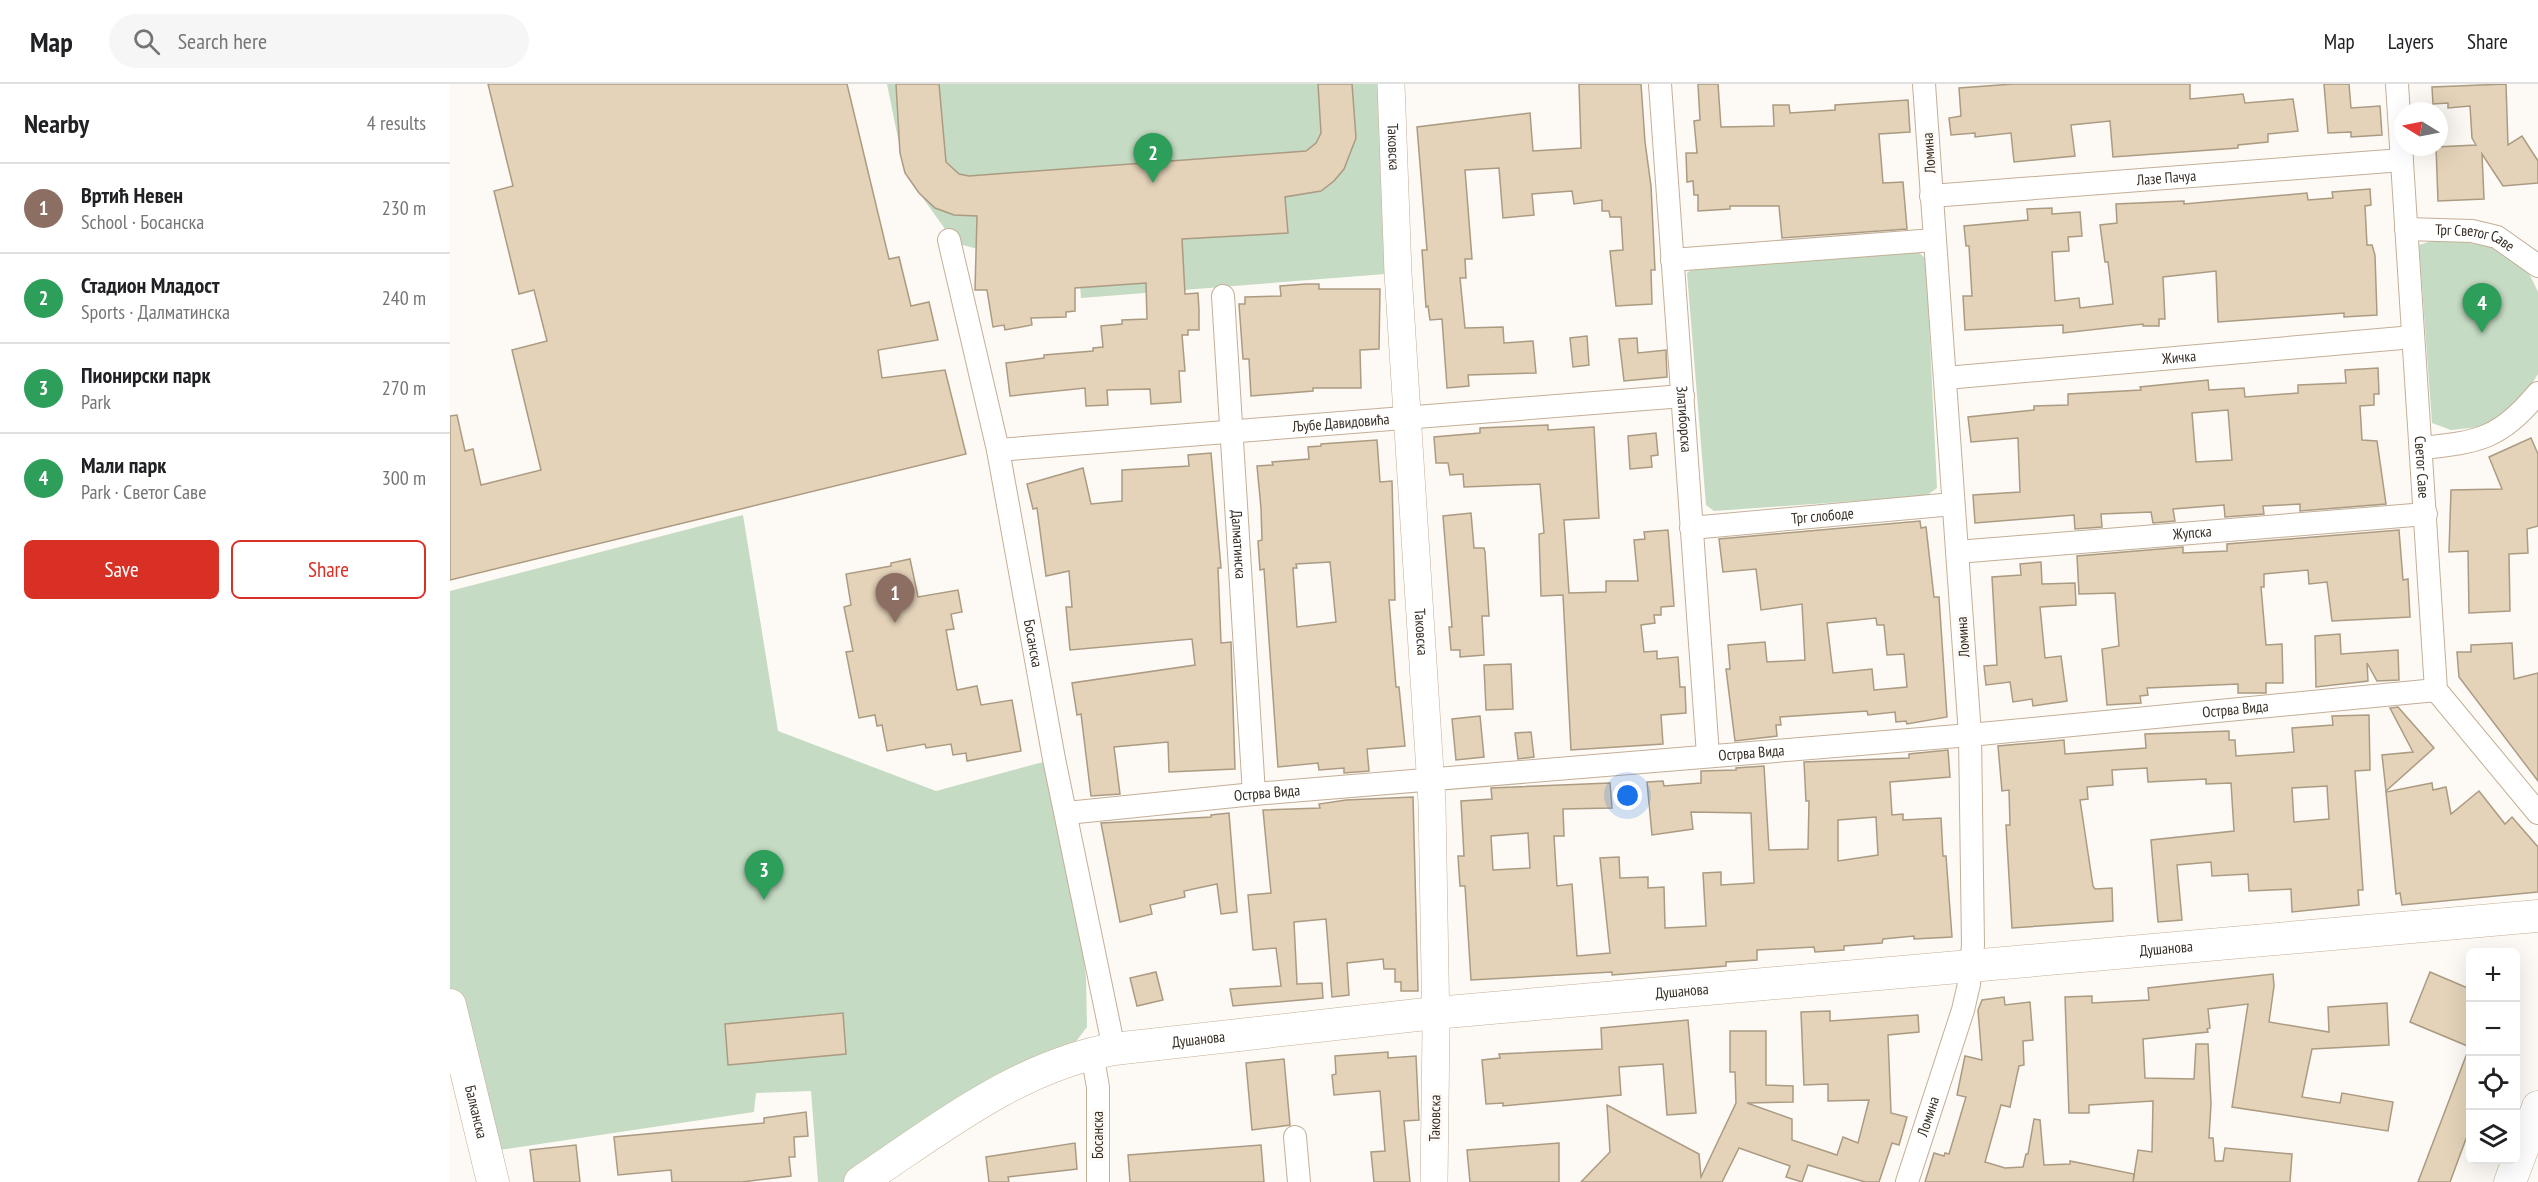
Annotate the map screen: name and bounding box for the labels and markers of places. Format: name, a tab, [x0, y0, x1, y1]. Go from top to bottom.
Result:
pin: 2	[1134, 134, 1172, 183]
pin: 4	[2462, 284, 2502, 333]
pin: 1	[876, 574, 914, 623]
pin: 3	[744, 850, 784, 900]

